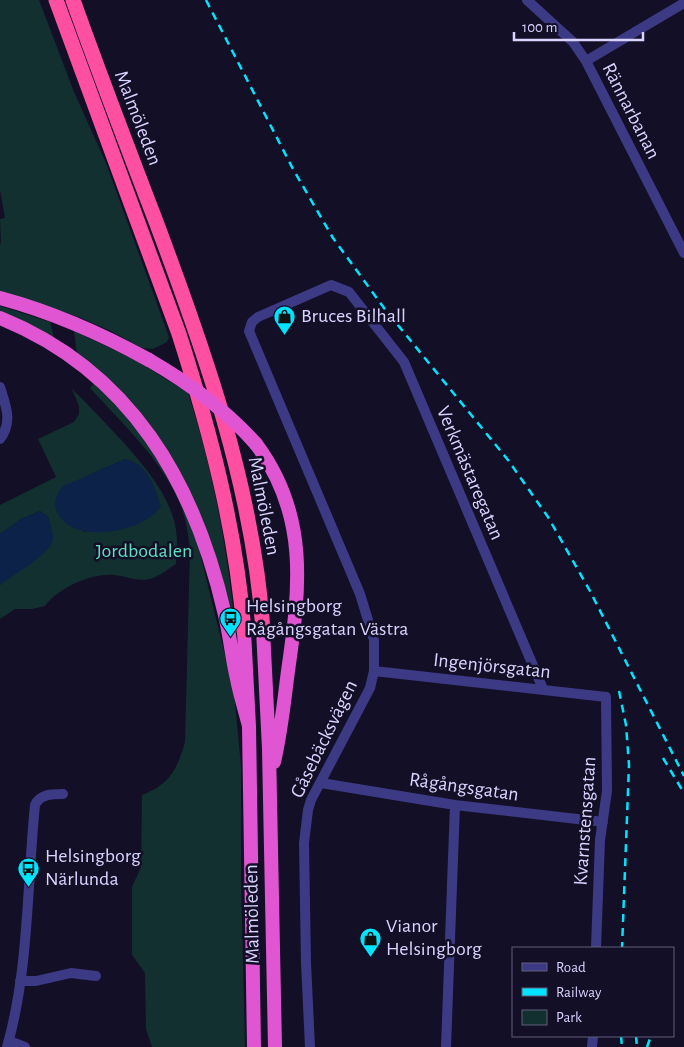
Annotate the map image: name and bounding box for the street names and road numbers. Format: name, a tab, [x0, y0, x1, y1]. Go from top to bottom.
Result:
street label: Rännarbanan	[598, 60, 664, 162]
street label: Malmöleden	[111, 68, 165, 168]
street label: Verkmästaregatan	[433, 403, 507, 543]
street label: Malmöleden	[245, 455, 283, 557]
street label: Ingenjörsgatan	[432, 650, 552, 682]
street label: Gåsebäcksvägen	[287, 677, 361, 801]
street label: Kvarnstensgatan	[571, 756, 599, 886]
street label: Rågångsgatan	[408, 769, 520, 805]
street label: Malmöleden	[241, 864, 263, 964]

